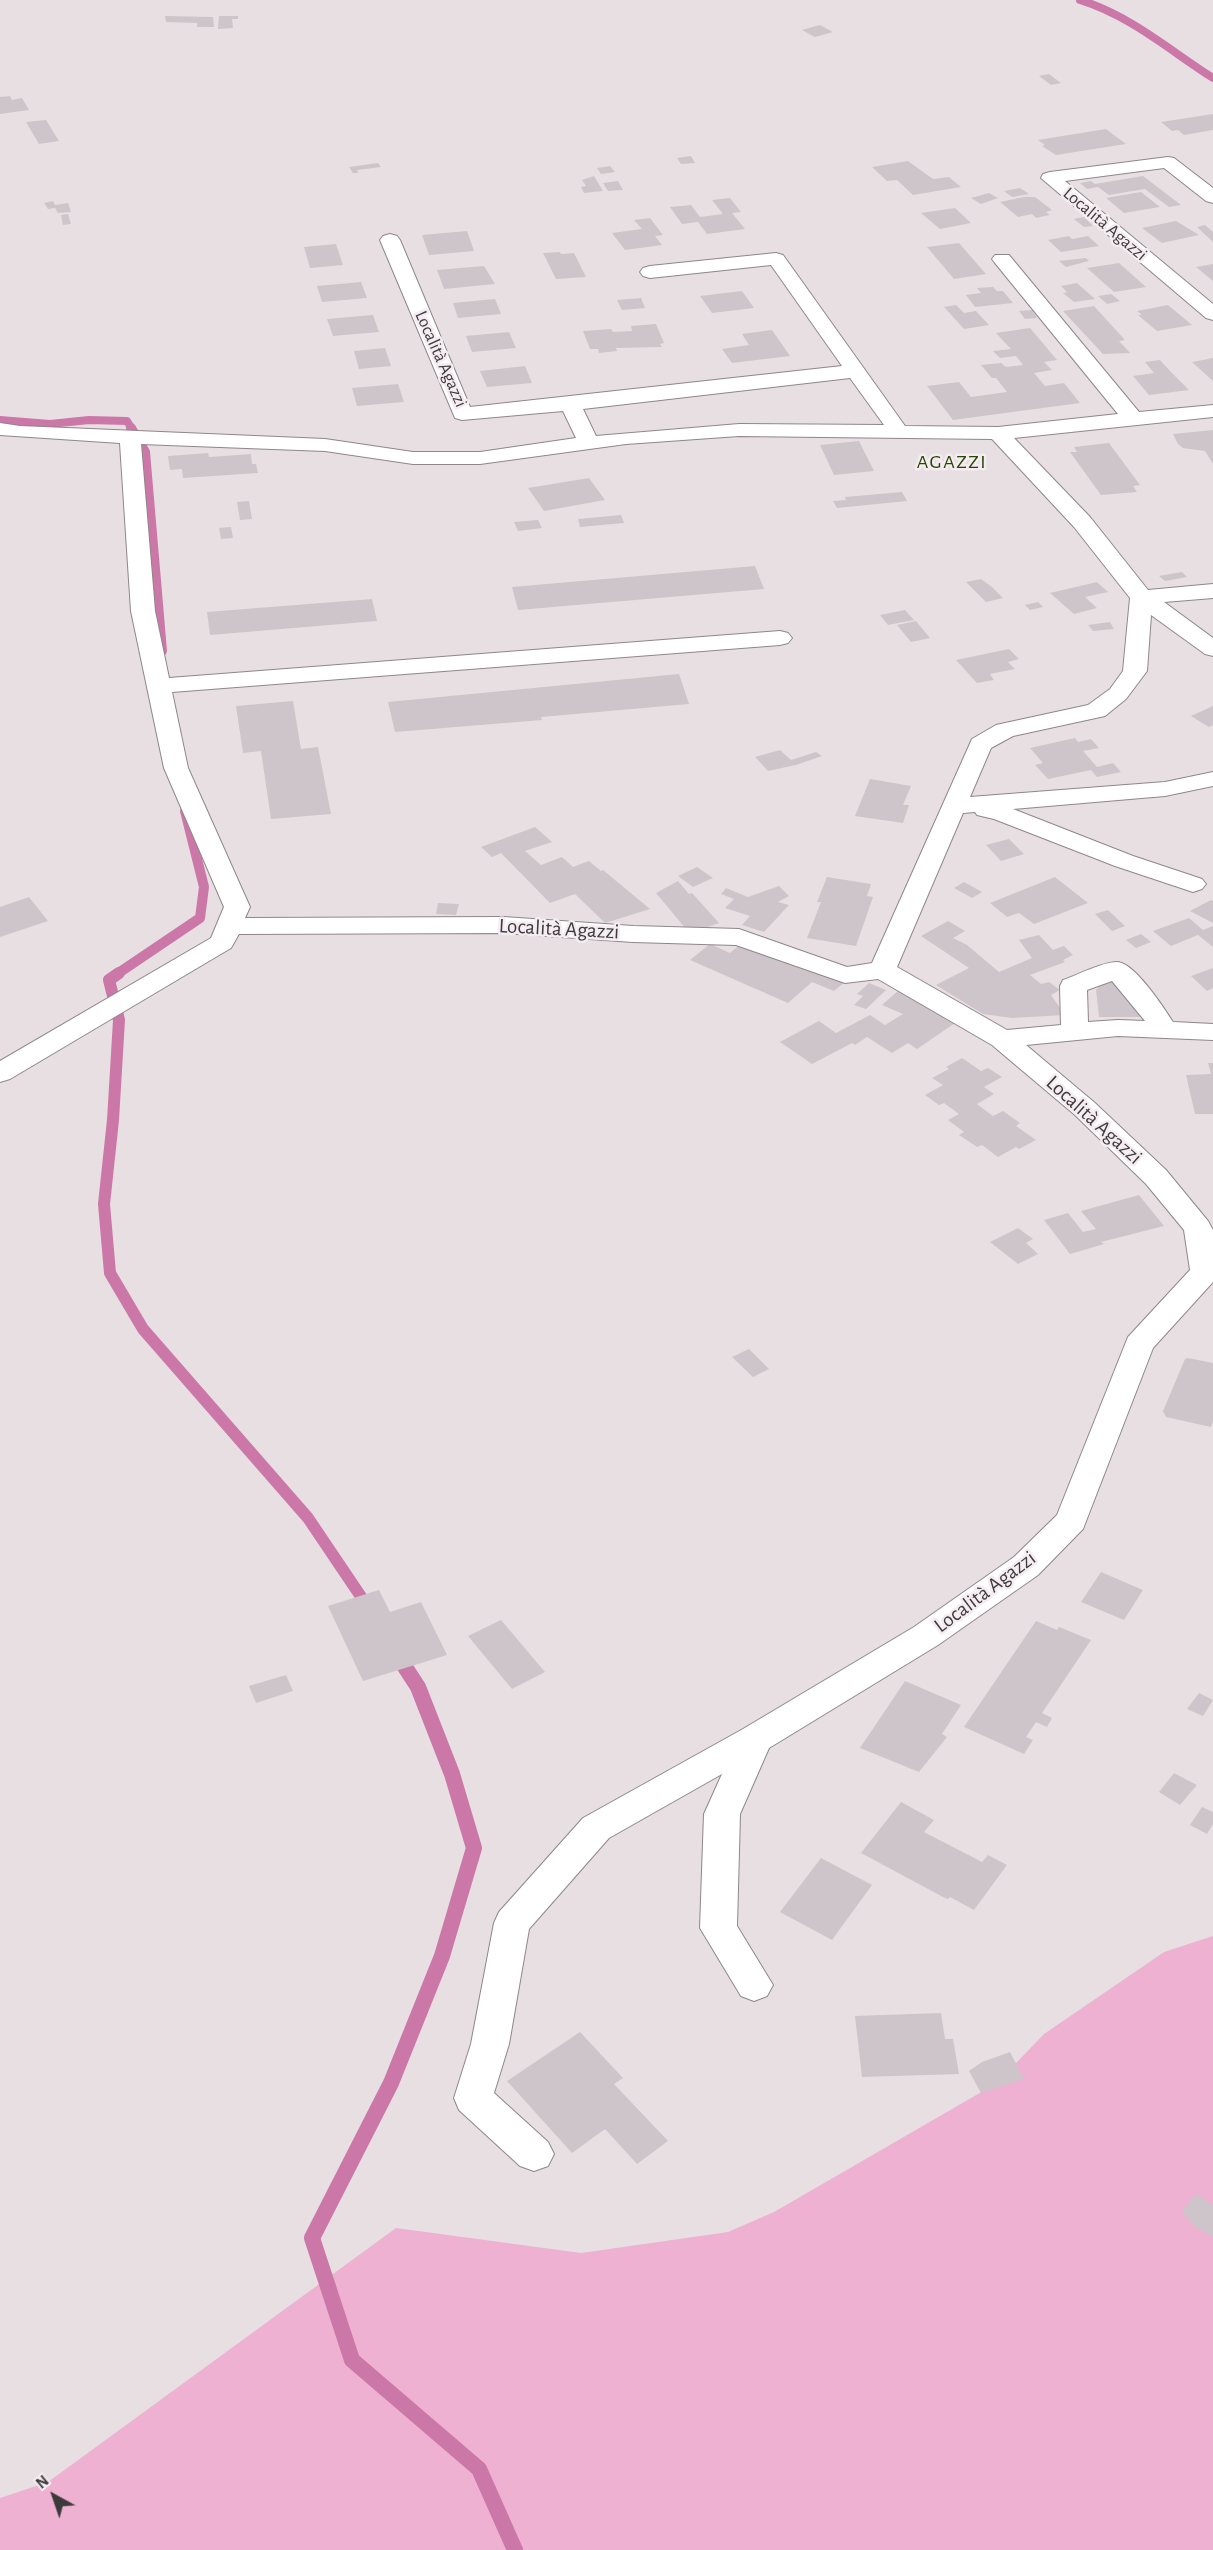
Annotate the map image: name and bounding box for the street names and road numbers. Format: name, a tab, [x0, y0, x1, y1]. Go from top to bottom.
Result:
street label: Località Agazzi	[1058, 182, 1152, 266]
street label: Località Agazzi	[410, 307, 472, 411]
street label: Località Agazzi	[498, 913, 620, 945]
street label: Località Agazzi	[1041, 1070, 1147, 1170]
street label: Località Agazzi	[929, 1546, 1041, 1638]

